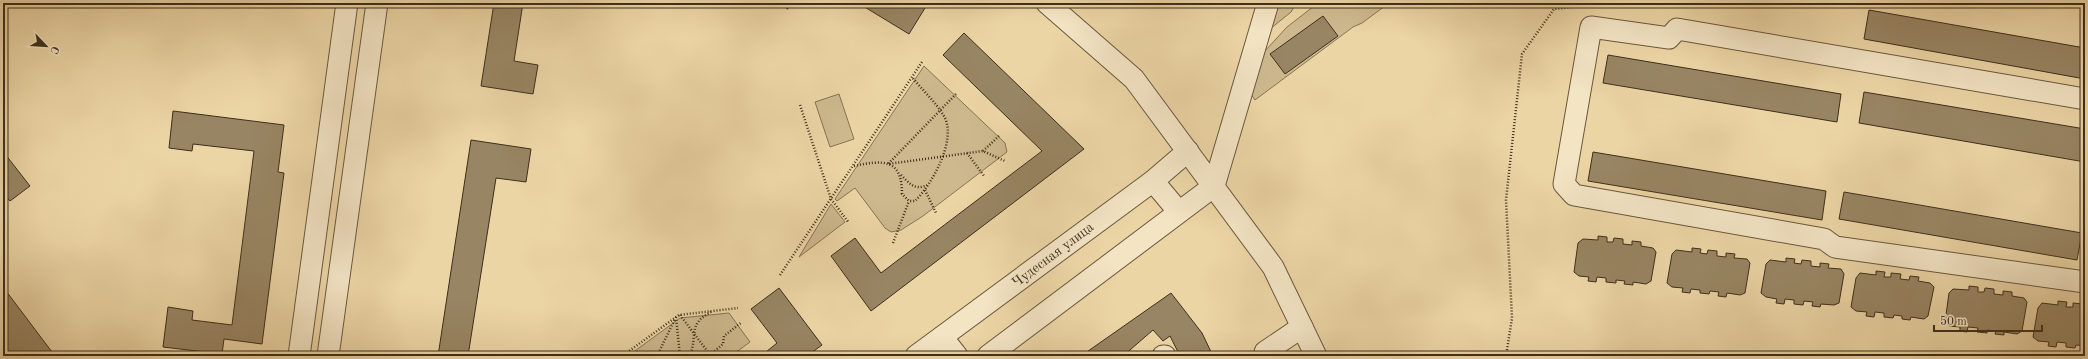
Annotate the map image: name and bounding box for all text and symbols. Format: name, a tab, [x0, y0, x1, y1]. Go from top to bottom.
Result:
north arrow	[26, 26, 66, 66]
text: С	[47, 44, 60, 55]
street label: Чудесная улица	[1010, 220, 1096, 290]
scale bar	[1934, 307, 2042, 333]
text: 50 m	[1940, 315, 1967, 328]

